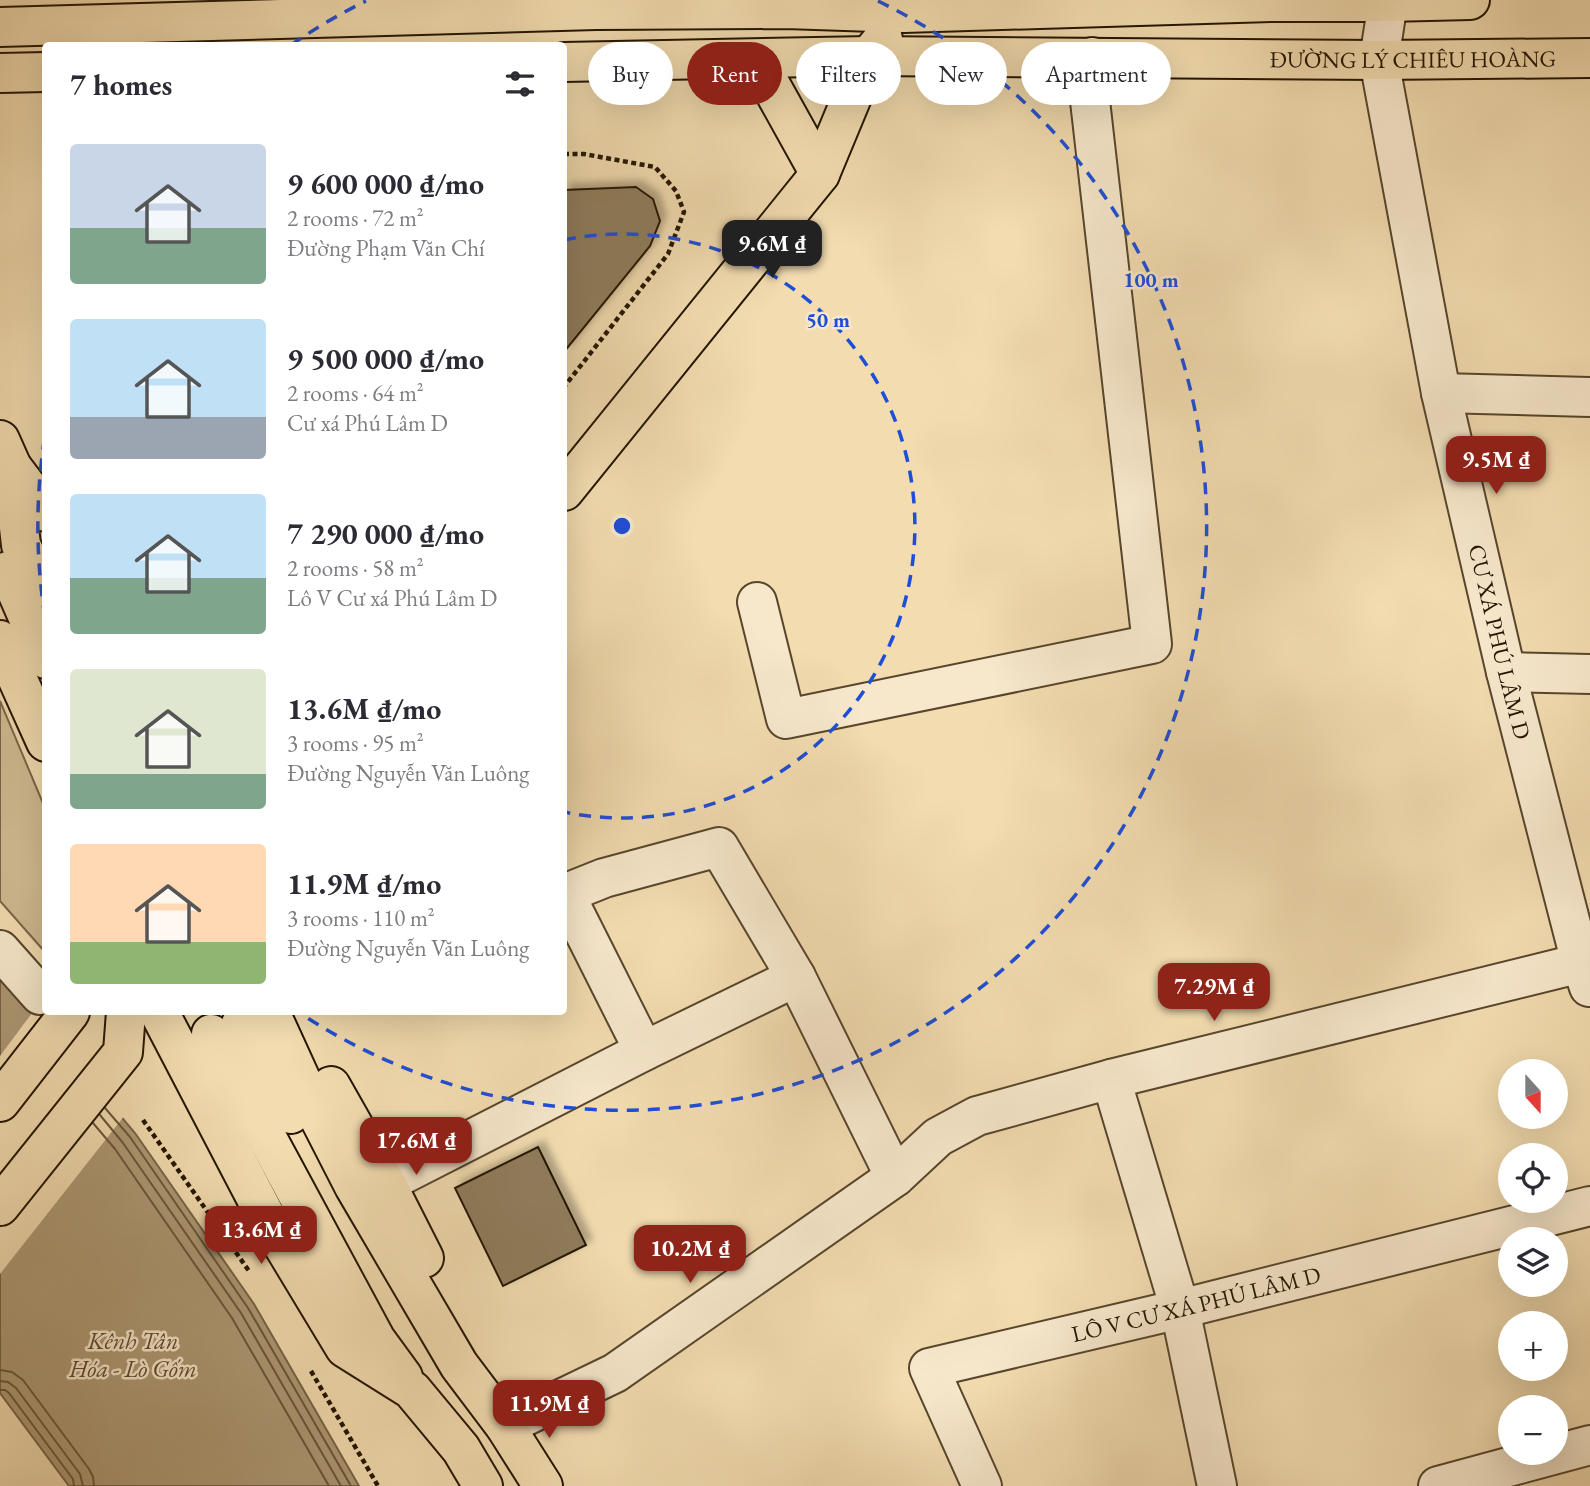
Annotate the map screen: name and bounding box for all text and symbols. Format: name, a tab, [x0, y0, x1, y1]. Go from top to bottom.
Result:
chip: Buy	[588, 42, 673, 105]
chip: Rent	[687, 42, 782, 105]
chip: Filters	[796, 42, 901, 105]
chip: New	[915, 42, 1007, 105]
chip: Apartment	[1021, 42, 1171, 105]
street label: ĐƯỜNG LÝ CHIÊU HOÀNG	[1269, 43, 1556, 75]
text: 7 homes	[70, 65, 172, 104]
icon: filters	[501, 65, 539, 103]
text: 9 600 000 ₫/mo	[287, 164, 484, 203]
icon: home	[126, 172, 210, 256]
text: 2 rooms · 72 m²	[287, 203, 424, 233]
pin: 9.6M ₫	[715, 220, 829, 280]
text: 9.6M ₫	[738, 228, 806, 258]
text: Đường Phạm Văn Chí	[287, 233, 485, 263]
text: 100 m	[1123, 266, 1179, 293]
text: 50 m	[806, 306, 850, 333]
text: 9 500 000 ₫/mo	[287, 339, 484, 378]
icon: home	[126, 347, 210, 431]
text: 2 rooms · 64 m²	[287, 378, 424, 408]
text: Cư xá Phú Lâm D	[287, 408, 448, 438]
pin: 9.5M ₫	[1439, 436, 1553, 496]
text: 9.5M ₫	[1462, 444, 1530, 474]
text: 7 290 000 ₫/mo	[287, 514, 484, 553]
centre of rings	[610, 514, 634, 538]
icon: home	[126, 522, 210, 606]
street label: CƯ XÁ PHÚ LÂM D	[1462, 541, 1538, 743]
text: 2 rooms · 58 m²	[287, 553, 424, 583]
text: Lô V Cư xá Phú Lâm D	[287, 583, 497, 613]
text: 13.6M ₫/mo	[287, 689, 441, 728]
icon: home	[126, 697, 210, 781]
text: 3 rooms · 95 m²	[287, 728, 424, 758]
text: Đường Nguyễn Văn Luông	[287, 758, 529, 788]
text: 11.9M ₫/mo	[287, 864, 441, 903]
icon: home	[126, 872, 210, 956]
text: 3 rooms · 110 m²	[287, 903, 435, 933]
text: Đường Nguyễn Văn Luông	[287, 933, 529, 963]
pin: 7.29M ₫	[1149, 964, 1279, 1023]
text: 7.29M ₫	[1174, 971, 1254, 1001]
north arrow	[1498, 1059, 1568, 1129]
map controls	[1498, 1059, 1568, 1465]
pin: 17.6M ₫	[351, 1118, 481, 1177]
text: 17.6M ₫	[376, 1125, 456, 1155]
button: locate	[1498, 1143, 1568, 1213]
pin: 13.6M ₫	[196, 1206, 326, 1266]
text: 13.6M ₫	[221, 1214, 301, 1244]
pin: 10.2M ₫	[625, 1226, 755, 1285]
button: layers	[1498, 1227, 1568, 1297]
text: 10.2M ₫	[650, 1233, 730, 1263]
street label: LÔ V CƯ XÁ PHÚ LÂM D	[1069, 1259, 1324, 1349]
button: +	[1498, 1311, 1568, 1381]
water label: Kênh Tân Hóa - Lò Gốm	[68, 1325, 197, 1384]
pin: 11.9M ₫	[484, 1380, 614, 1440]
text: 11.9M ₫	[509, 1388, 589, 1418]
button: −	[1498, 1395, 1568, 1465]

